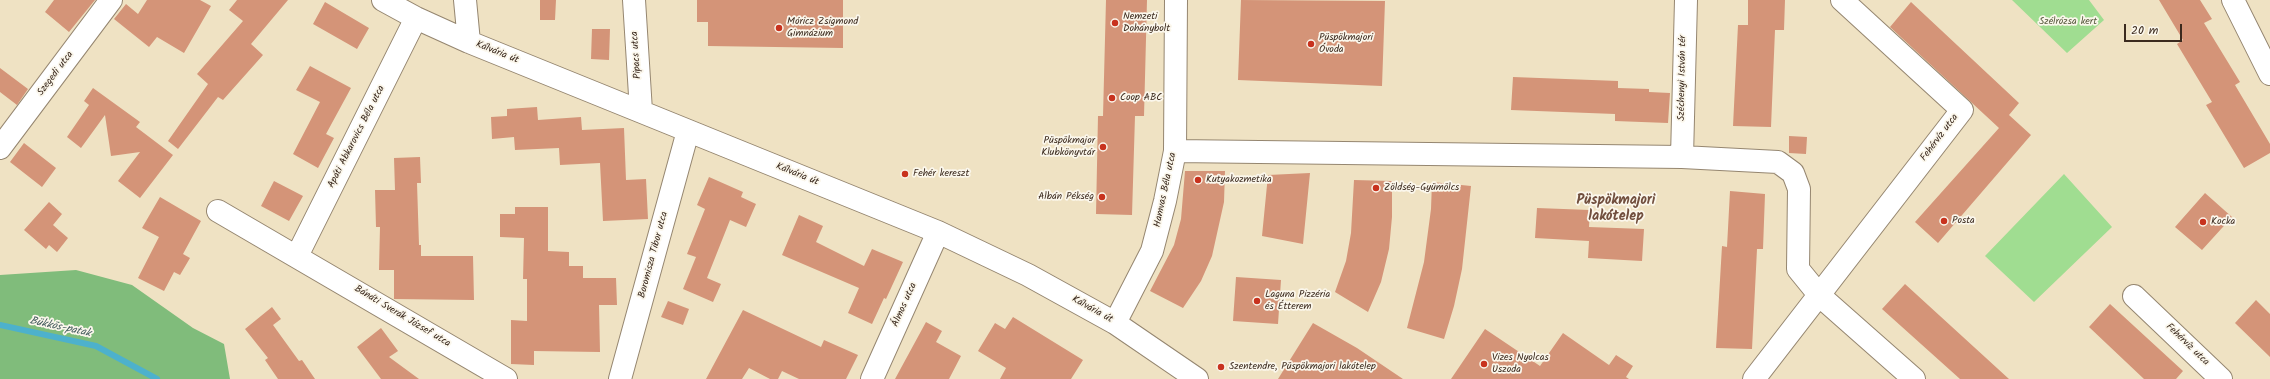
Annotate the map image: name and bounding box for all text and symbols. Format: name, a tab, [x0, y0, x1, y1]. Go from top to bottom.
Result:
place label: Nemzeti Dohánybolt	[1123, 11, 1170, 34]
place label: Móricz Zsigmond Gimnázium	[787, 16, 858, 40]
park label: Szélrózsa kert	[2039, 16, 2097, 28]
scale bar	[2126, 16, 2184, 42]
marker: Nemzeti Dohánybolt	[1110, 18, 1120, 28]
text: 20 m	[2131, 21, 2158, 40]
marker: Móricz Zsigmond Gimnázium	[774, 23, 784, 33]
street label: Pipacs utca	[629, 31, 645, 79]
place label: Püspökmajori Óvoda	[1319, 32, 1373, 56]
street label: Széchenyi István tér	[1676, 35, 1690, 121]
street label: Kálvária út	[474, 39, 520, 67]
marker: Püspökmajori Óvoda	[1306, 39, 1316, 49]
street label: Szegedi utca	[35, 49, 77, 99]
street label: Apáti Abkarovics Béla utca	[326, 84, 388, 190]
place label: Coop ABC	[1120, 92, 1162, 104]
marker: Coop ABC	[1107, 93, 1117, 103]
street label: Fehérvíz utca	[1918, 112, 1962, 164]
place label: Püspökmajor Klubkönyvtár	[1041, 135, 1095, 158]
marker: Püspökmajor Klubkönyvtár	[1098, 142, 1108, 152]
street label: Hamvas Béla utca	[1152, 151, 1180, 229]
street label: Kálvária út	[774, 161, 820, 189]
place label: Fehér kereszt	[913, 168, 969, 180]
marker: Fehér kereszt	[900, 169, 910, 179]
place label: Kutyakozmetika	[1206, 174, 1272, 186]
marker: Kutyakozmetika	[1193, 175, 1203, 185]
place label: Zöldség-Gyümölcs	[1384, 182, 1459, 194]
marker: Zöldség-Gyümölcs	[1371, 183, 1381, 193]
place label: Albán Pékség	[1038, 191, 1094, 203]
marker: Albán Pékség	[1097, 192, 1107, 202]
district label: Püspökmajori lakótelep	[1576, 194, 1656, 226]
street label: Boromisza Tibor utca	[637, 210, 671, 300]
place label: Posta	[1952, 215, 1975, 227]
marker: Posta	[1939, 216, 1949, 226]
place label: Kocka	[2211, 216, 2235, 228]
marker: Kocka	[2198, 217, 2208, 227]
street label: Álmos utca	[890, 281, 920, 329]
street label: Bánáti Sverák József utca	[352, 284, 452, 350]
place label: Laguna Pizzéria és Étterem	[1265, 289, 1330, 312]
street label: Kálvária út	[1069, 294, 1115, 326]
marker: Laguna Pizzéria és Étterem	[1252, 296, 1262, 306]
water label: Bükkös-patak	[28, 315, 92, 341]
street label: Fehérvíz utca	[2163, 321, 2211, 369]
place label: Vizes Nyolcas Uszoda	[1492, 352, 1549, 376]
marker: Vizes Nyolcas Uszoda	[1479, 359, 1489, 369]
place label: Szentendre, Püspökmajori lakótelep	[1229, 361, 1376, 373]
marker: Szentendre, Püspökmajori lakótelep	[1216, 362, 1226, 372]

